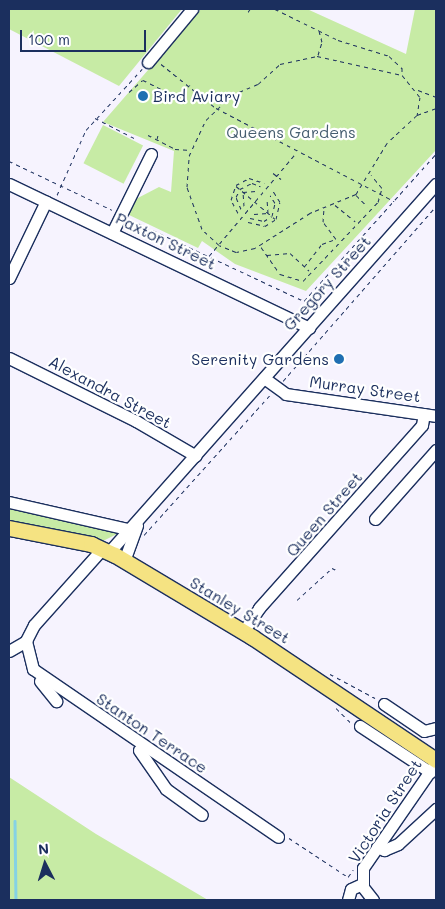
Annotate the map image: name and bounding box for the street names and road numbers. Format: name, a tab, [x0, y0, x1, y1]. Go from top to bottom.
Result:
street label: Paxton Street	[113, 208, 219, 274]
street label: Gregory Street	[279, 232, 375, 334]
street label: Alexandra Street	[45, 352, 175, 432]
street label: Murray Street	[308, 372, 422, 406]
street label: Queen Street	[282, 468, 366, 560]
street label: Stanley Street	[187, 573, 293, 647]
street label: Stanton Terrace	[93, 689, 211, 777]
street label: Victoria Street	[344, 755, 426, 867]

